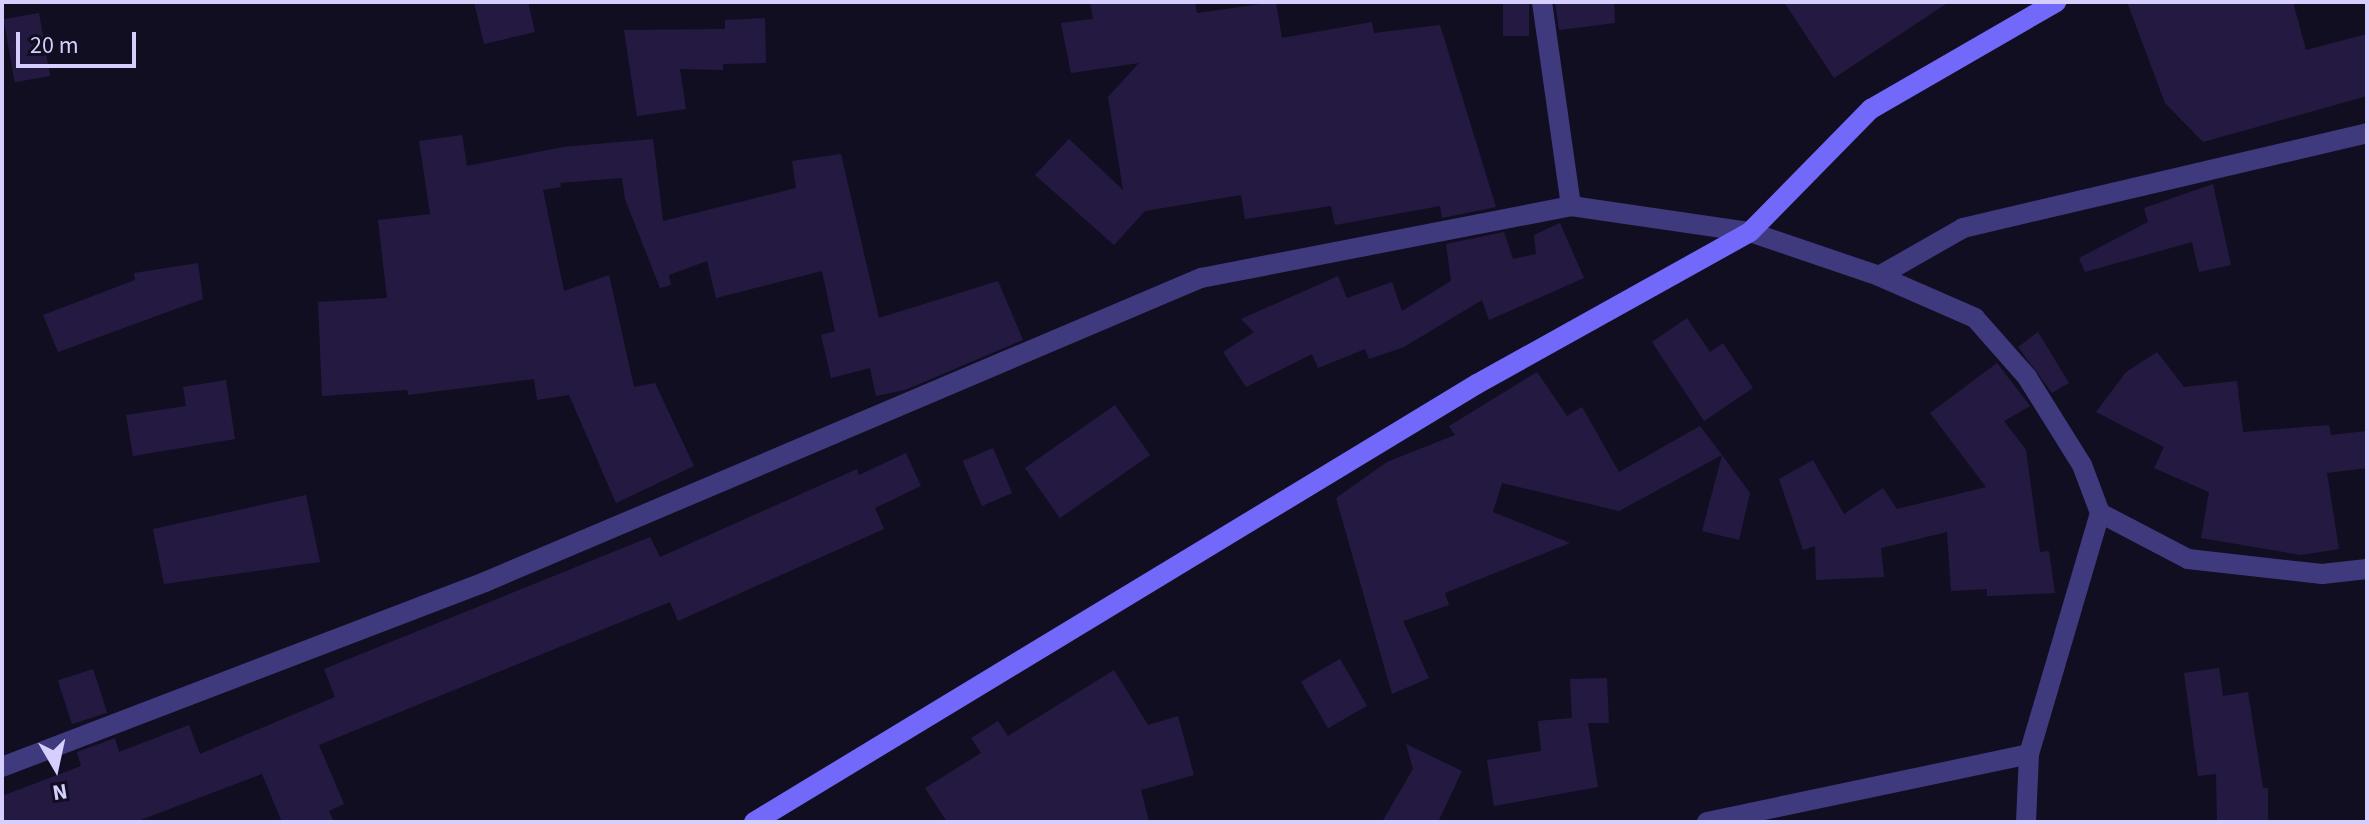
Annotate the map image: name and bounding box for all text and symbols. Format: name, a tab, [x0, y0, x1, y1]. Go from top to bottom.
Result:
scale bar	[20, 16, 140, 66]
text: 20 m	[30, 28, 79, 63]
north arrow	[16, 728, 96, 808]
text: N	[50, 775, 69, 809]

